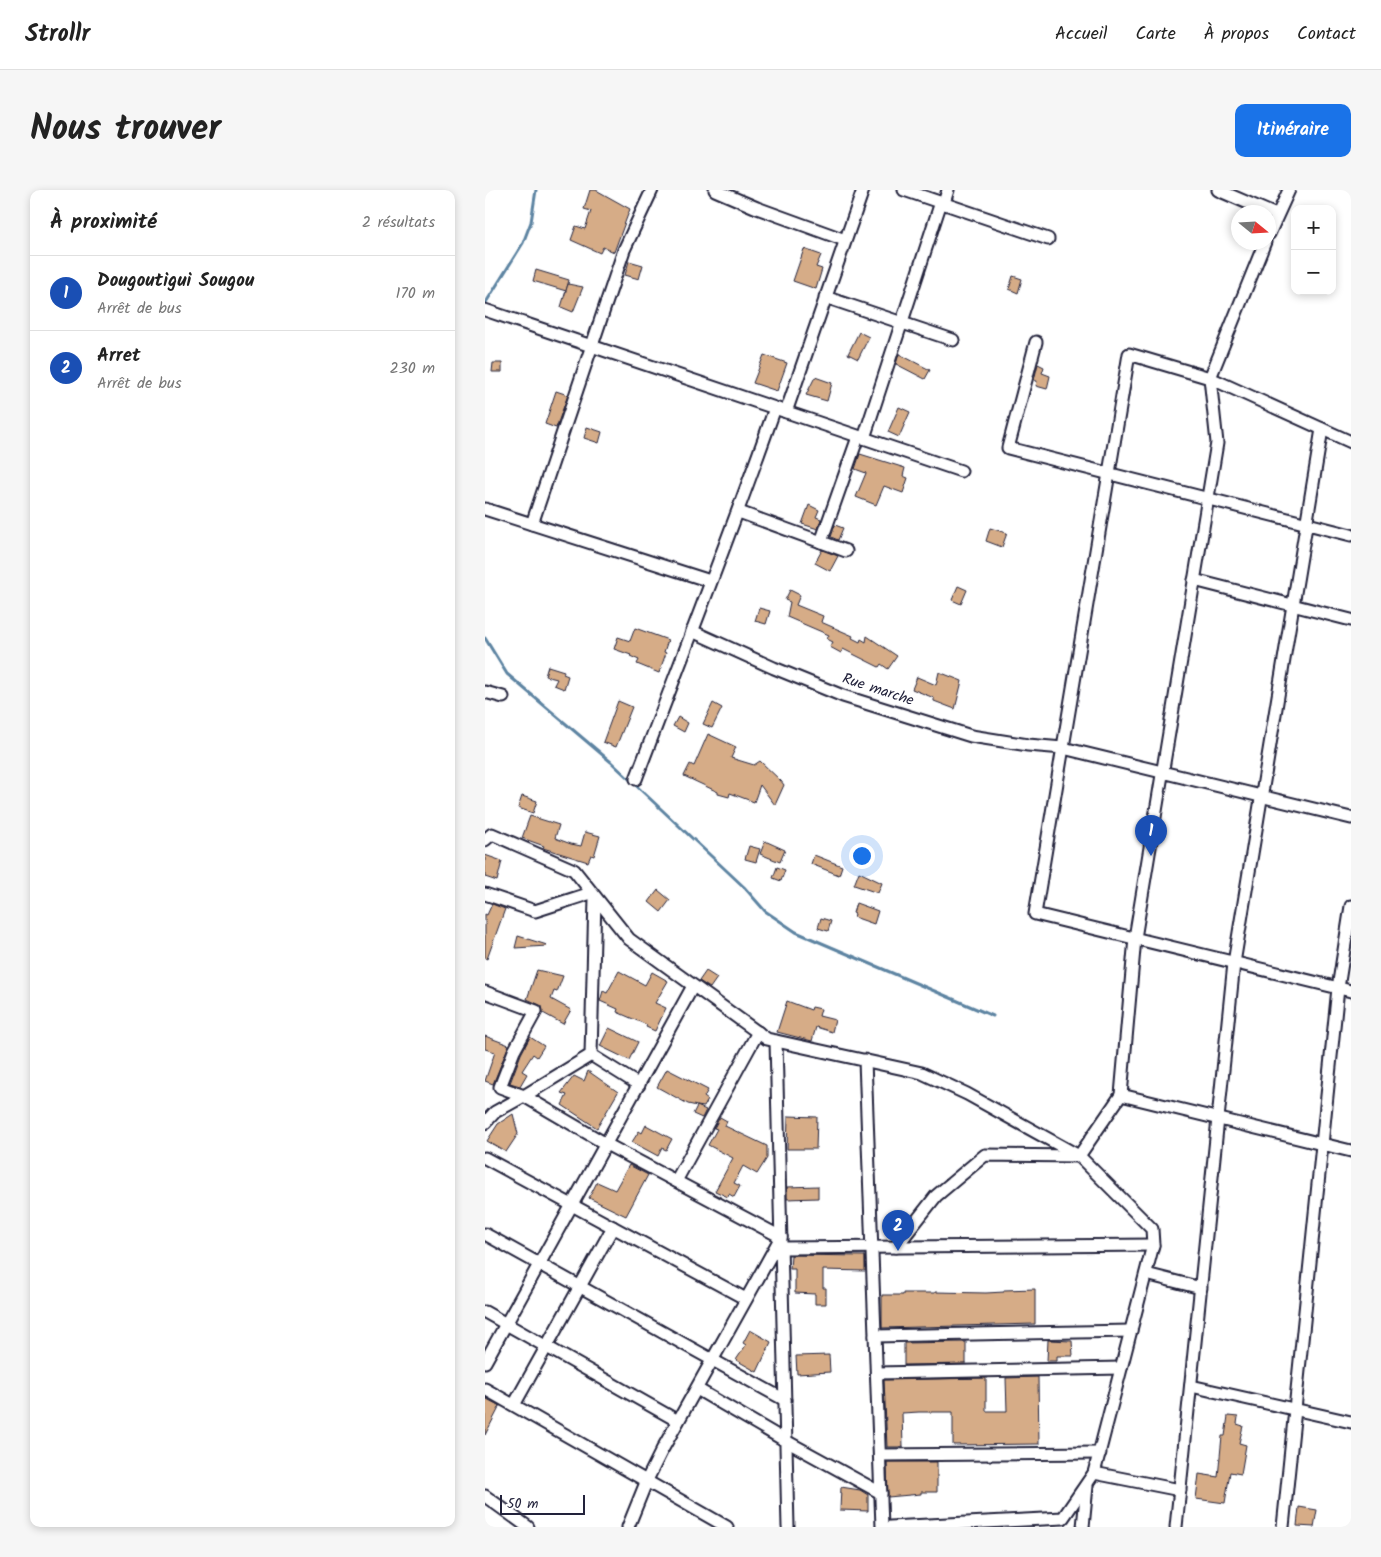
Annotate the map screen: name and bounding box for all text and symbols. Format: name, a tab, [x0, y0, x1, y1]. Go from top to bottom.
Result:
text: Strollr	[25, 15, 90, 54]
text: Accueil	[1055, 20, 1108, 49]
text: Carte	[1136, 20, 1176, 49]
text: À propos	[1204, 20, 1269, 49]
text: Contact	[1297, 20, 1356, 49]
text: Nous trouver	[30, 102, 221, 158]
button: Itinéraire	[1235, 104, 1351, 157]
north arrow	[1231, 205, 1276, 250]
map controls	[1291, 205, 1336, 295]
button: +	[1291, 205, 1336, 250]
text: À proximité	[50, 206, 157, 239]
text: 2 résultats	[362, 210, 435, 235]
button: −	[1291, 250, 1336, 295]
text: Dougoutigui Sougou	[97, 266, 254, 296]
text: 1	[64, 281, 68, 306]
text: 170 m	[395, 281, 435, 306]
text: Arrêt de bus	[97, 296, 181, 321]
text: Arret	[97, 341, 141, 371]
text: 2	[61, 356, 71, 381]
text: 230 m	[389, 356, 435, 381]
text: Arrêt de bus	[97, 371, 181, 396]
street label: Rue marche	[839, 667, 917, 713]
pin: 1	[1135, 815, 1167, 856]
your location	[849, 843, 875, 869]
pin: 2	[882, 1210, 914, 1251]
scale bar	[500, 1492, 585, 1515]
text: 50 m	[507, 1493, 538, 1515]

